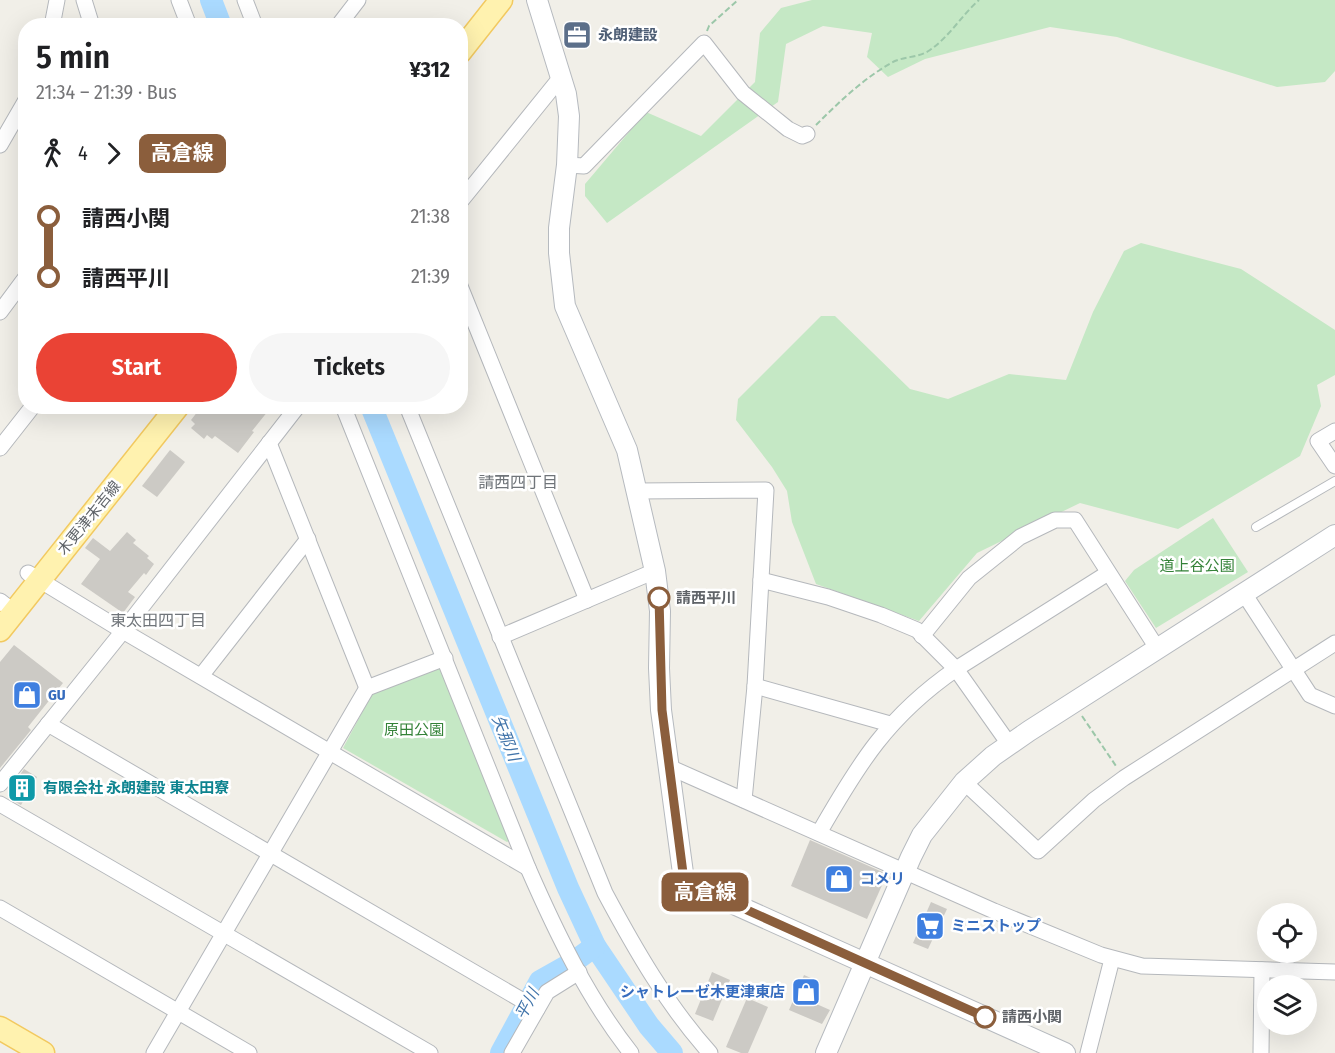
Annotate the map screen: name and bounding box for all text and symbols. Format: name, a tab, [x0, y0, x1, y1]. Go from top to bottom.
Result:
office icon: 永朗建設	[561, 19, 593, 51]
place label: 永朗建設	[598, 26, 658, 44]
text: 5 min	[36, 37, 110, 77]
text: ¥312	[409, 56, 450, 83]
text: 21:34 – 21:39 · Bus	[36, 80, 177, 104]
icon: walk	[36, 137, 69, 170]
icon: forward	[97, 137, 130, 170]
text: 高倉線	[151, 140, 214, 166]
text: 4	[78, 141, 88, 165]
text: 21:38	[410, 204, 450, 228]
text: 請西小関	[82, 205, 170, 232]
text: 21:39	[411, 264, 450, 288]
text: 請西平川	[82, 265, 170, 292]
button: Start	[36, 333, 237, 402]
button: Tickets	[249, 333, 450, 402]
district label: 請西四丁目	[478, 473, 558, 492]
street label: 木更津末吉線	[54, 477, 124, 559]
park label: 道上谷公園	[1159, 557, 1235, 575]
marker: 請西平川	[648, 587, 670, 609]
place label: 請西平川	[676, 589, 736, 607]
district label: 東太田四丁目	[110, 611, 206, 630]
shop icon: GU	[11, 679, 43, 711]
place label: GU	[48, 686, 66, 704]
water label: 矢那川	[488, 712, 525, 766]
park label: 原田公園	[384, 721, 444, 739]
building icon: 有限会社 永朗建設 東太田寮	[6, 772, 38, 804]
place label: 有限会社 永朗建設 東太田寮	[43, 779, 229, 797]
shop icon: コメリ	[823, 863, 855, 895]
place label: コメリ	[860, 870, 905, 888]
line badge: 高倉線	[670, 872, 740, 912]
text: 高倉線	[674, 879, 737, 905]
map controls	[1257, 903, 1317, 1035]
button: locate	[1257, 903, 1317, 963]
supermarket icon: ミニストップ	[914, 910, 946, 942]
place label: ミニストップ	[951, 917, 1041, 935]
button: layers	[1257, 975, 1317, 1035]
shop icon: シャトレーゼ木更津東店	[790, 976, 822, 1008]
place label: シャトレーゼ木更津東店	[620, 983, 785, 1001]
water label: 平川	[511, 984, 544, 1023]
marker: 請西小関	[974, 1006, 996, 1028]
place label: 請西小関	[1002, 1008, 1062, 1026]

